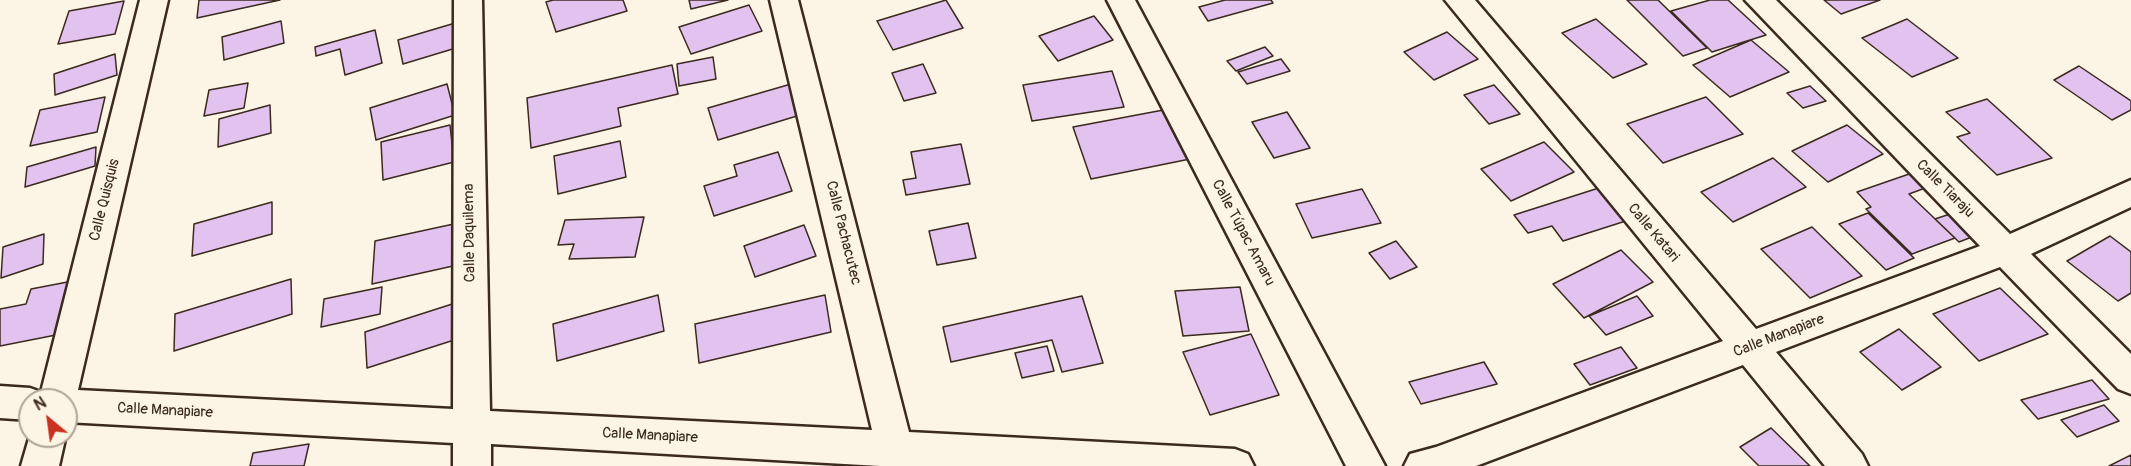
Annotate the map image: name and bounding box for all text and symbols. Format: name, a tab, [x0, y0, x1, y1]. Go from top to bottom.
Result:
street label: Calle Tiaraju	[1912, 156, 1978, 222]
street label: Calle Quisquis	[86, 157, 124, 243]
street label: Calle Túpac Amaru	[1207, 177, 1279, 289]
street label: Calle Pachacutec	[821, 179, 865, 287]
street label: Calle Daquilema	[460, 183, 480, 283]
street label: Calle Katari	[1623, 200, 1683, 266]
street label: Calle Manapiare	[1731, 310, 1827, 362]
north arrow	[18, 388, 78, 448]
text: N	[31, 393, 50, 415]
street label: Calle Manapiare	[117, 400, 213, 422]
street label: Calle Manapiare	[602, 425, 698, 447]

